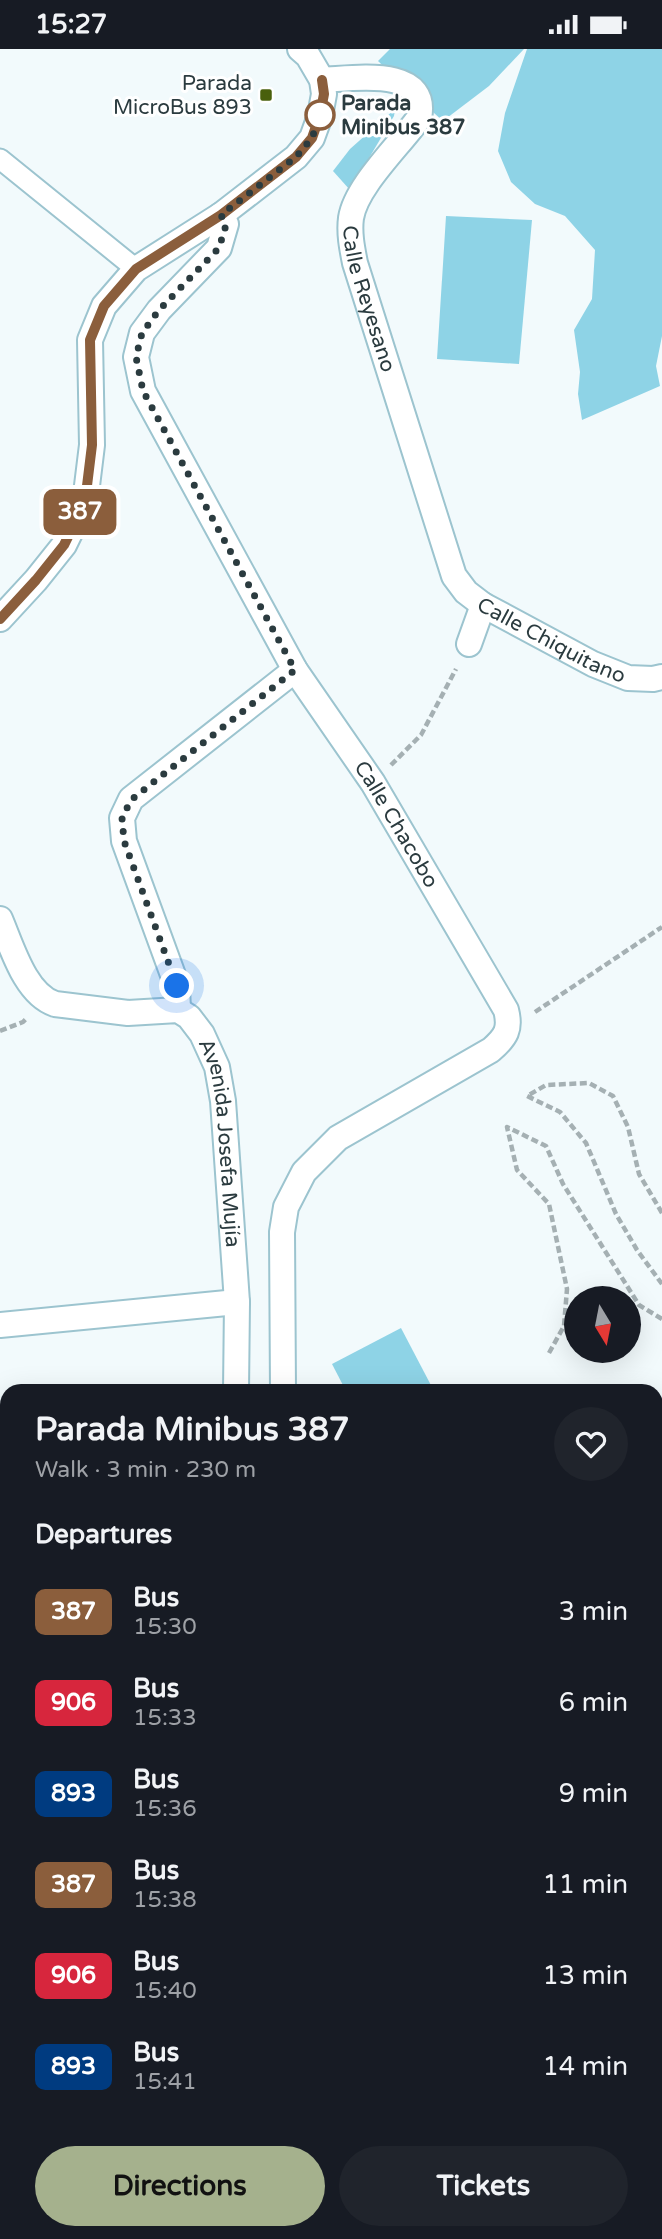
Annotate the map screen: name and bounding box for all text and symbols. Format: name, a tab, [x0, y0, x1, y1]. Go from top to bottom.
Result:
text: 15:27	[35, 9, 107, 40]
place label: Parada MicroBus 893	[113, 71, 252, 120]
marker: Parada MicroBus 893	[258, 87, 274, 103]
place label: Parada Minibus 387	[341, 91, 465, 140]
marker: Parada Minibus 387	[305, 100, 335, 130]
street label: Calle Reyesano	[338, 225, 401, 375]
line badge: 387	[40, 489, 120, 535]
text: 387	[57, 497, 103, 526]
street label: Calle Chiquitano	[473, 592, 629, 688]
street label: Calle Chacobo	[349, 756, 444, 892]
your location	[159, 968, 194, 1003]
street label: Avenida Josefa Mujía	[193, 1034, 246, 1248]
north arrow	[564, 1286, 640, 1363]
map controls	[564, 1286, 641, 1363]
button: heart	[554, 1407, 628, 1481]
text: Parada Minibus 387	[35, 1410, 350, 1449]
text: Walk · 3 min · 230 m	[35, 1456, 256, 1484]
text: Departures	[35, 1519, 172, 1550]
text: Bus	[133, 1582, 179, 1613]
text: 3 min	[559, 1596, 628, 1627]
text: 387	[51, 1597, 96, 1626]
text: 15:30	[133, 1613, 197, 1641]
text: Bus	[133, 1673, 179, 1704]
text: 6 min	[559, 1687, 628, 1718]
text: 906	[51, 1688, 96, 1717]
text: 15:33	[133, 1704, 197, 1732]
text: Bus	[133, 1764, 179, 1795]
text: 9 min	[559, 1778, 628, 1809]
text: 893	[51, 1779, 96, 1808]
text: 15:36	[133, 1795, 197, 1823]
text: Bus	[133, 1855, 179, 1886]
text: 11 min	[542, 1869, 628, 1900]
text: 387	[51, 1870, 96, 1899]
text: 15:38	[133, 1886, 197, 1914]
text: Bus	[133, 1946, 179, 1977]
text: 13 min	[542, 1960, 628, 1991]
text: 906	[51, 1961, 96, 1990]
text: 15:40	[133, 1977, 197, 2005]
text: Bus	[133, 2037, 179, 2068]
text: 14 min	[542, 2051, 628, 2082]
text: 893	[51, 2052, 96, 2081]
text: 15:41	[133, 2068, 197, 2096]
button: Directions	[35, 2146, 325, 2226]
button: Tickets	[339, 2146, 628, 2226]

